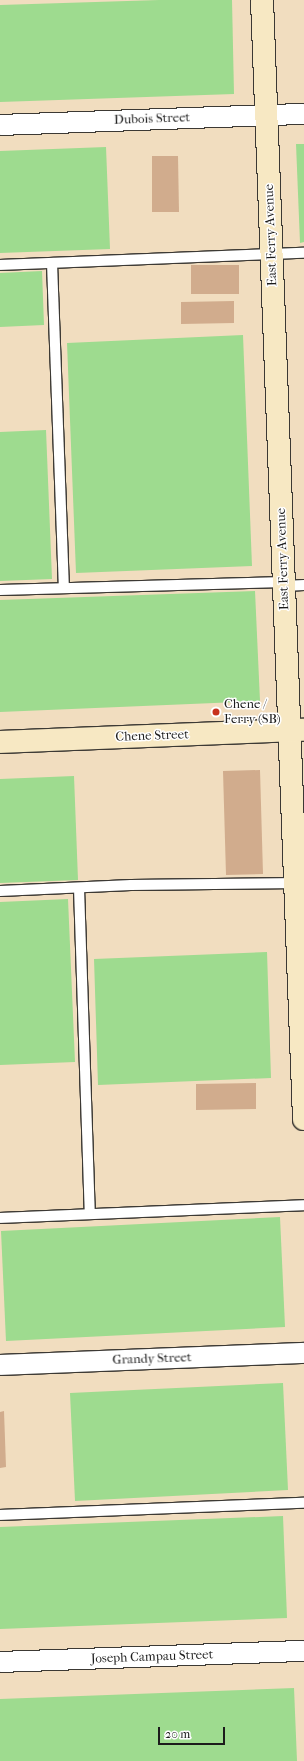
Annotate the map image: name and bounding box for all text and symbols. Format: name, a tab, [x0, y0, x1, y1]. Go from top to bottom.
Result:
street label: Dubois Street	[114, 110, 190, 128]
street label: East Ferry Avenue	[261, 184, 281, 286]
street label: East Ferry Avenue	[273, 508, 293, 610]
place label: Chene / Ferry (SB)	[224, 697, 281, 728]
marker: Chene / Ferry (SB)	[211, 707, 221, 717]
street label: Chene Street	[115, 727, 189, 745]
street label: Grandy Street	[112, 1350, 192, 1368]
street label: Joseph Campau Street	[91, 1647, 213, 1667]
scale bar	[160, 1719, 227, 1745]
text: 20 m	[165, 1727, 190, 1741]

